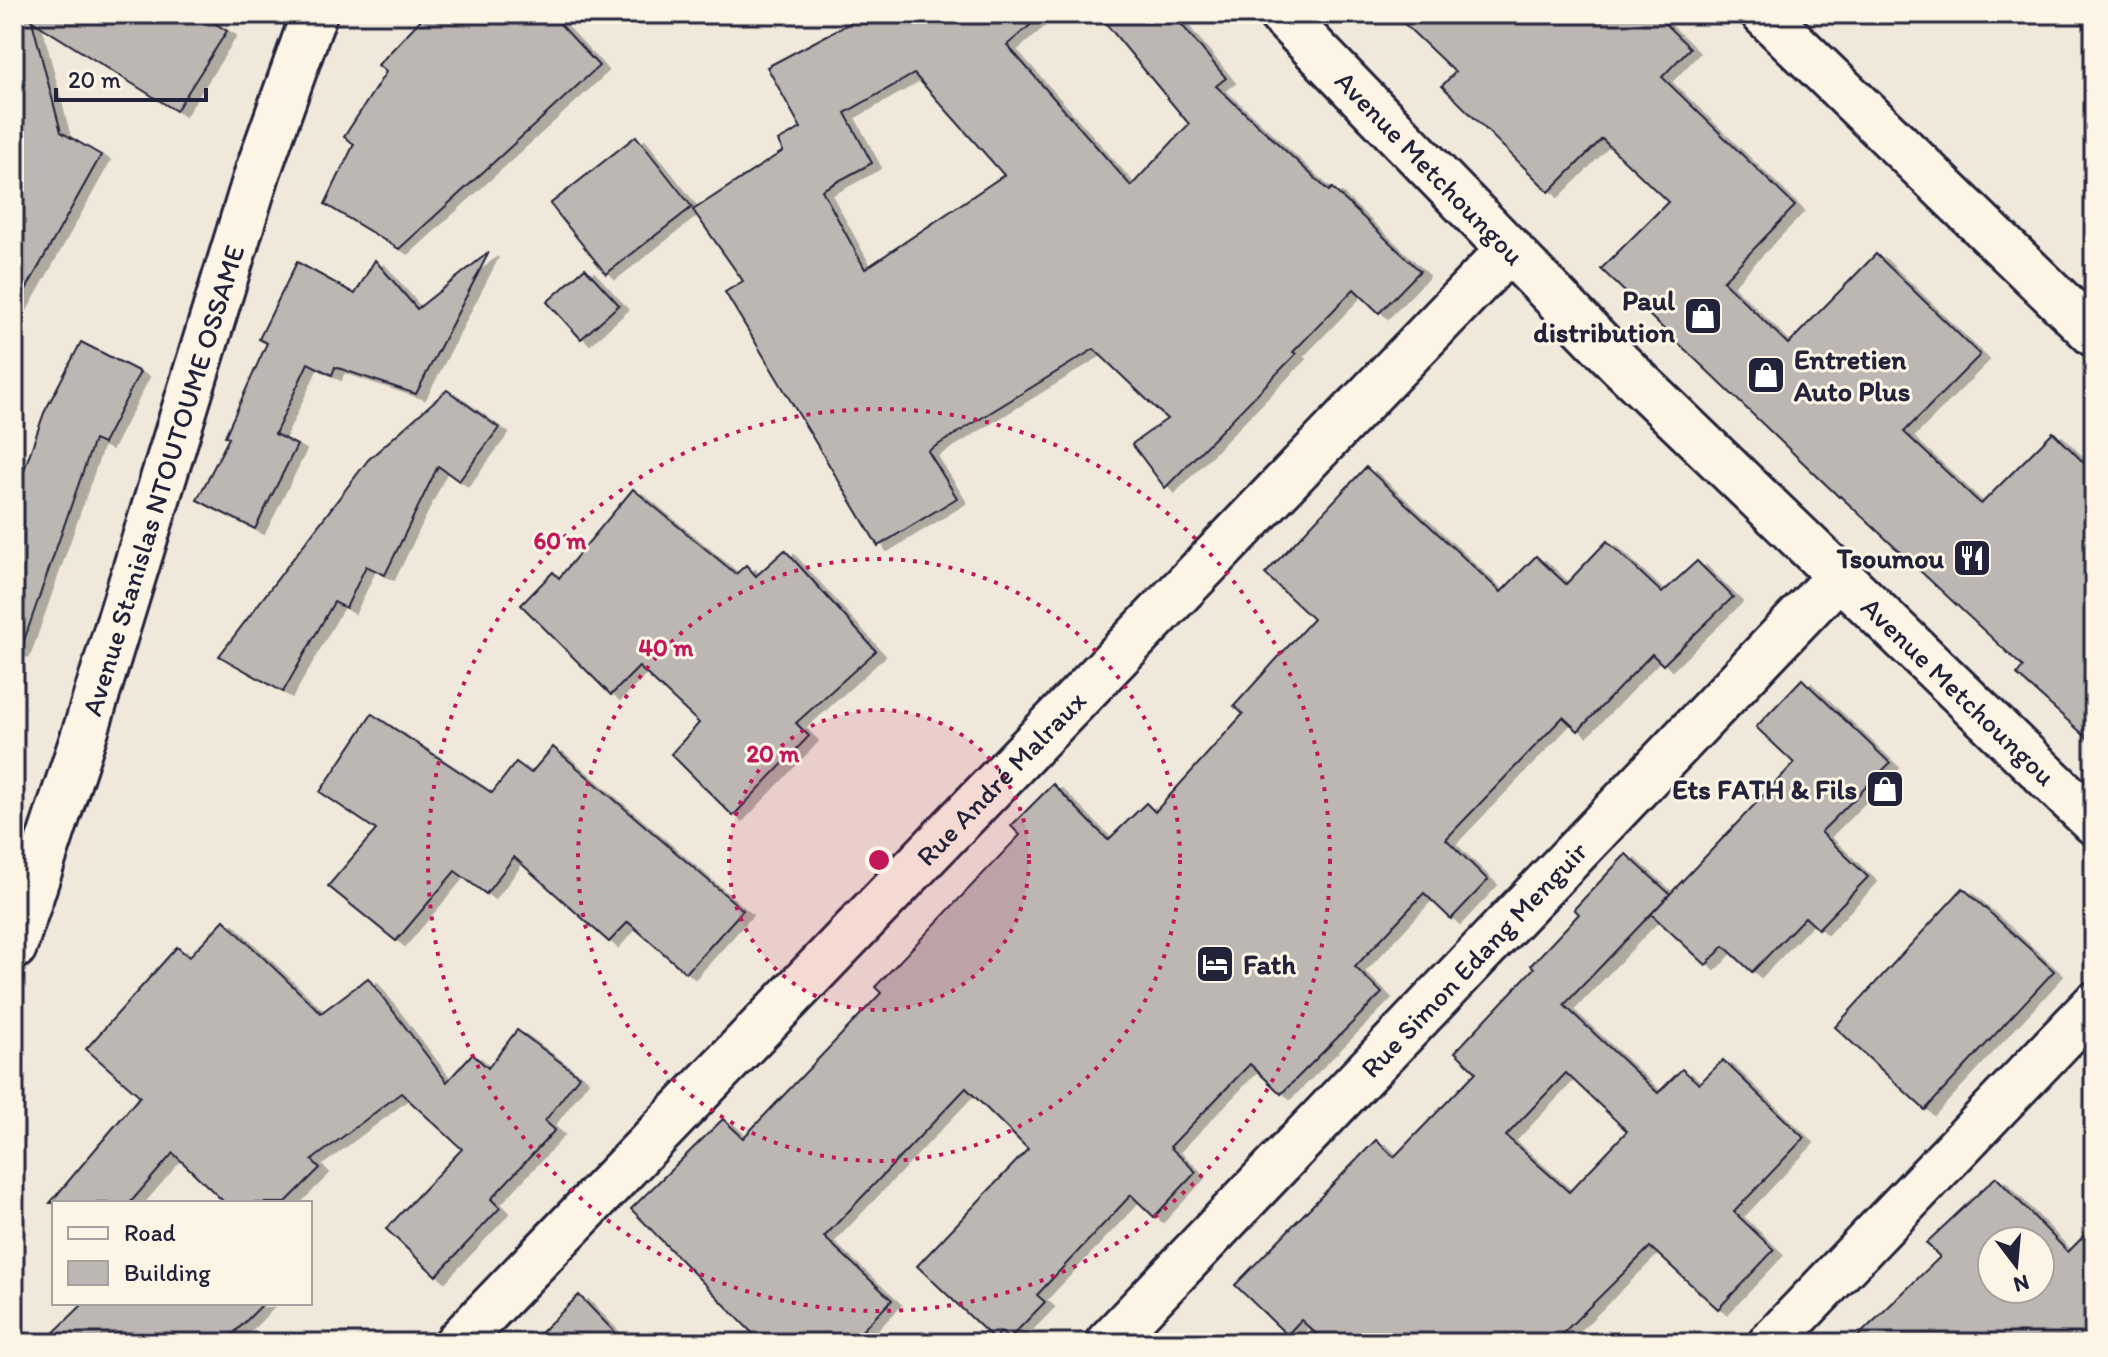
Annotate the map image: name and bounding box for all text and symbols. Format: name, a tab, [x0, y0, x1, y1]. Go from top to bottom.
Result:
scale bar	[56, 52, 206, 102]
street label: Avenue Metchoungou	[1328, 64, 1531, 272]
text: 20 m	[68, 65, 121, 94]
street label: Avenue Stanislas NTOUTOUME OSSAME	[74, 241, 251, 720]
place label: Paul distribution	[1533, 283, 1675, 349]
shop icon: Paul distribution	[1682, 295, 1724, 337]
place label: Entretien Auto Plus	[1793, 342, 1910, 408]
shop icon: Entretien Auto Plus	[1745, 354, 1787, 396]
text: 60 m	[533, 526, 587, 555]
restaurant icon: Tsoumou	[1951, 537, 1993, 579]
place label: Tsoumou	[1836, 541, 1945, 575]
street label: Avenue Metchoungou	[1854, 590, 2063, 793]
text: 40 m	[639, 633, 694, 662]
street label: Rue André Malraux	[909, 683, 1093, 873]
text: 20 m	[747, 739, 800, 768]
shop icon: Ets FATH & Fils	[1864, 768, 1906, 810]
place label: Ets FATH & Fils	[1672, 772, 1857, 806]
street label: Rue Simon Edang Menguir	[1353, 834, 1595, 1085]
centre of rings	[865, 846, 893, 874]
hotel icon: Fath	[1194, 943, 1236, 985]
place label: Fath	[1243, 947, 1296, 981]
legend	[52, 1201, 312, 1305]
text: Road	[124, 1218, 176, 1247]
north arrow	[1976, 1225, 2056, 1305]
text: Building	[124, 1258, 211, 1287]
text: N	[2011, 1269, 2032, 1299]

